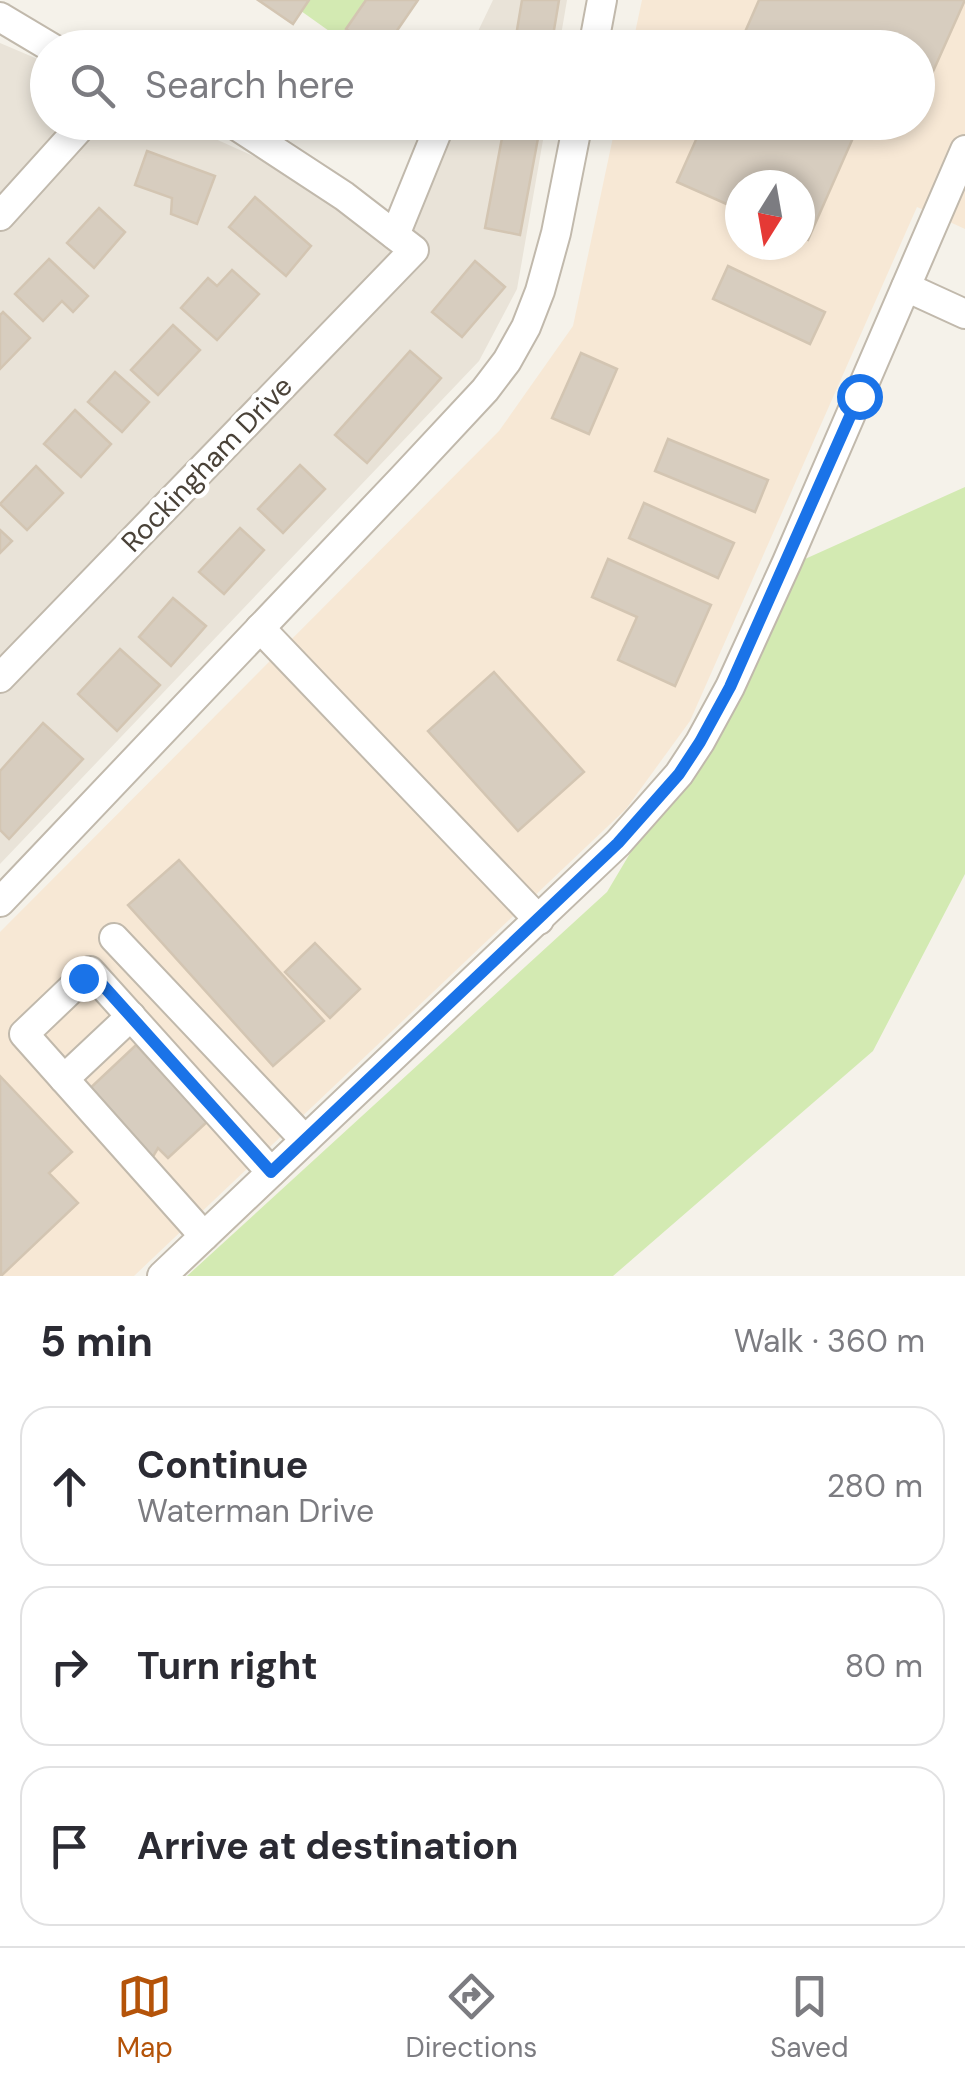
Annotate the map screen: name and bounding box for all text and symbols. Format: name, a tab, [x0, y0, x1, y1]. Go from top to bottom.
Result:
search box	[30, 30, 935, 140]
icon: search	[65, 58, 120, 113]
text: Search here	[145, 60, 355, 110]
north arrow	[725, 170, 815, 260]
street label: Rockingham Drive	[113, 368, 301, 560]
route start	[837, 374, 883, 420]
route end	[61, 956, 107, 1002]
text: 5 min	[40, 1314, 153, 1369]
text: Walk · 360 m	[734, 1320, 925, 1362]
text: Continue	[137, 1440, 308, 1490]
icon: ahead	[42, 1459, 97, 1514]
text: 280 m	[827, 1465, 923, 1507]
text: Waterman Drive	[137, 1490, 374, 1532]
icon: right	[42, 1639, 97, 1694]
text: Turn right	[137, 1641, 318, 1691]
text: 80 m	[845, 1645, 923, 1687]
icon: arrive	[42, 1819, 97, 1874]
text: Arrive at destination	[137, 1821, 519, 1871]
tab: Map	[116, 1969, 173, 2066]
tab: Directions	[406, 1969, 537, 2066]
tab: Saved	[770, 1969, 849, 2066]

